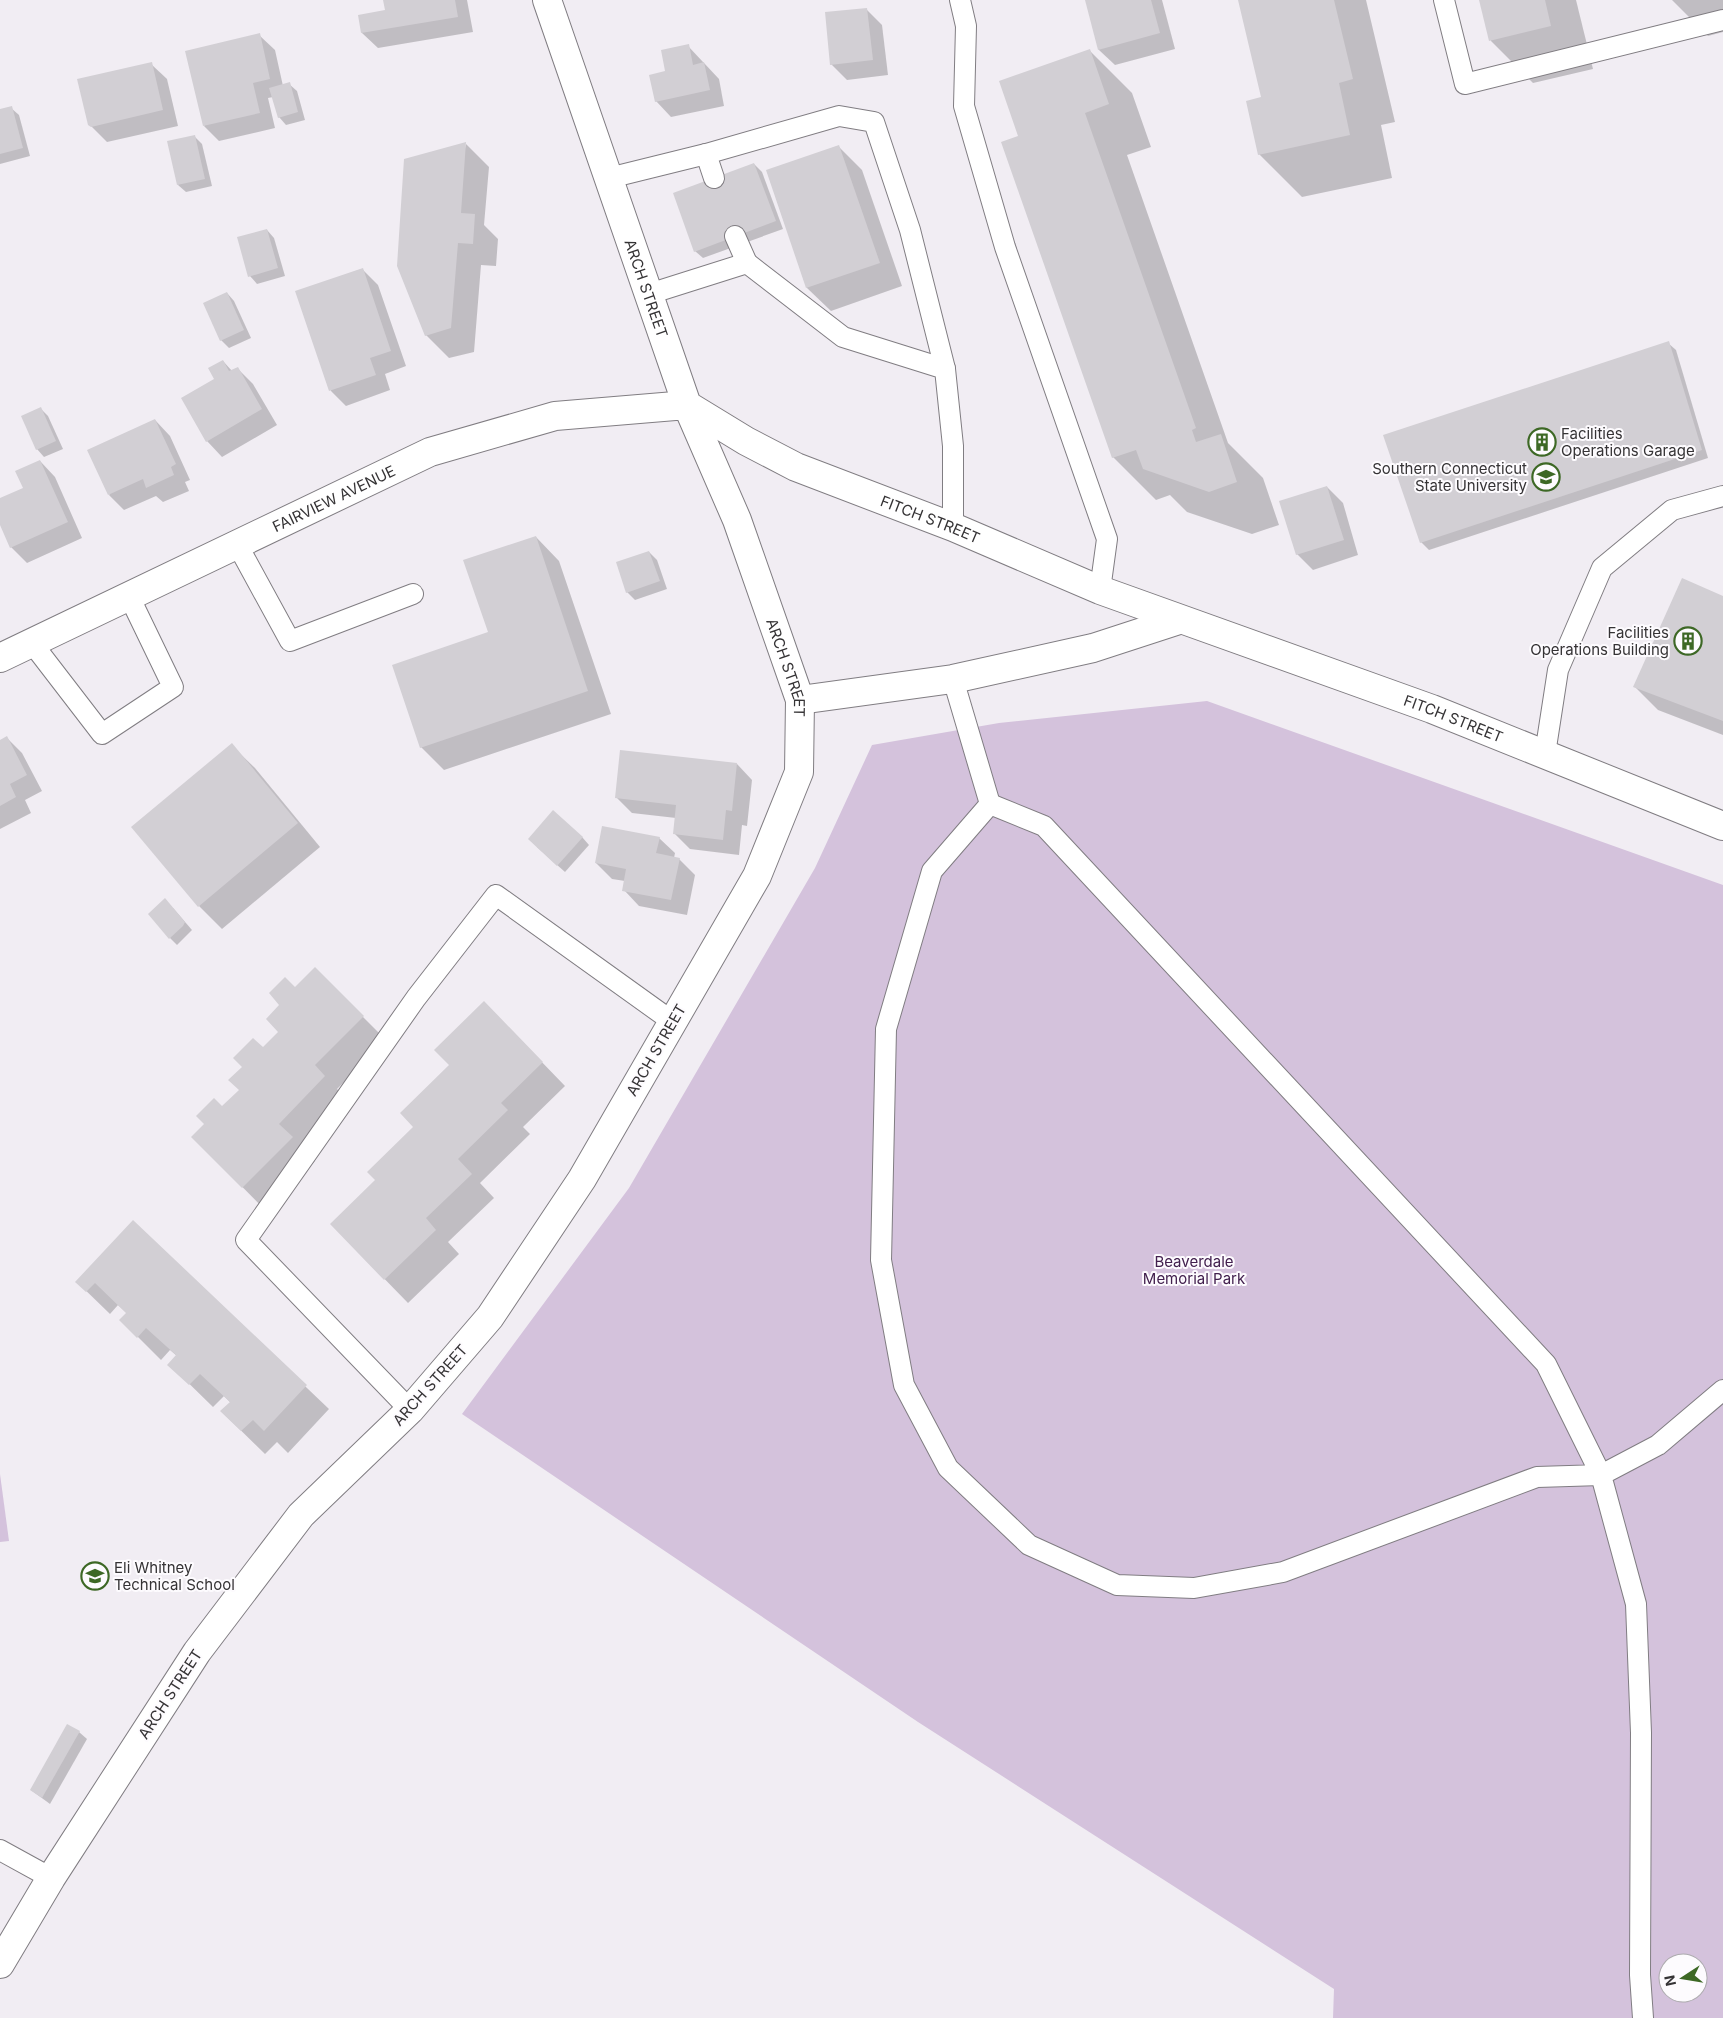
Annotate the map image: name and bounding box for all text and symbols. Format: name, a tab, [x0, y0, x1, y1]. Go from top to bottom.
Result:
street label: ARCH STREET	[621, 236, 672, 340]
place label: Facilities Operations Garage	[1561, 424, 1695, 460]
building icon: Facilities Operations Garage	[1527, 427, 1557, 457]
place label: Southern Connecticut State University	[1372, 459, 1528, 495]
street label: FAIRVIEW AVENUE	[269, 461, 398, 536]
school or university icon: Southern Connecticut State University	[1531, 462, 1561, 492]
street label: FITCH STREET	[878, 491, 983, 547]
street label: ARCH STREET	[763, 616, 810, 717]
place label: Facilities Operations Building	[1530, 623, 1669, 659]
building icon: Facilities Operations Building	[1673, 626, 1703, 656]
street label: FITCH STREET	[1401, 690, 1506, 746]
street label: ARCH STREET	[622, 1001, 690, 1099]
park label: Beaverdale Memorial Park	[1143, 1252, 1246, 1288]
street label: ARCH STREET	[388, 1340, 472, 1430]
place label: Eli Whitney Technical School	[114, 1558, 235, 1594]
school or university icon: Eli Whitney Technical School	[80, 1561, 110, 1591]
street label: ARCH STREET	[134, 1646, 206, 1742]
north arrow	[1658, 1953, 1708, 2003]
text: N	[1660, 1974, 1679, 1988]

